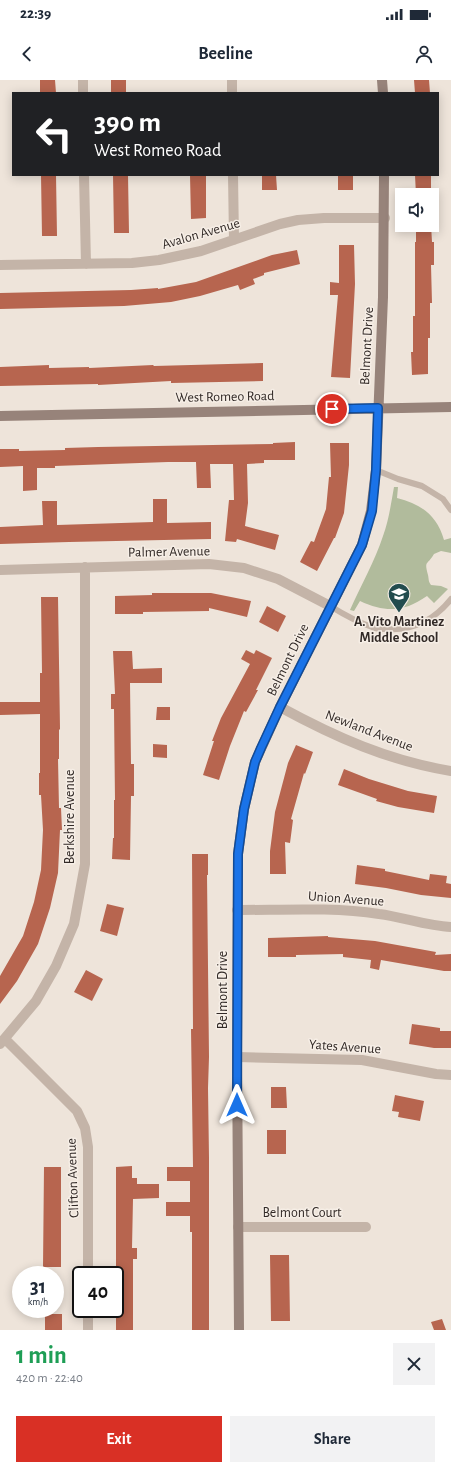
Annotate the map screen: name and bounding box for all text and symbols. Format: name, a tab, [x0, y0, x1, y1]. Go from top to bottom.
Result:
text: 22:39	[20, 6, 51, 21]
icon: back	[16, 43, 38, 65]
icon: person	[413, 43, 435, 65]
text: Beeline	[198, 45, 253, 63]
icon: left	[28, 108, 80, 160]
text: 390 m	[94, 109, 161, 137]
text: West Romeo Road	[94, 142, 221, 160]
map controls	[395, 188, 439, 232]
button: sound	[395, 188, 439, 232]
street label: Avalon Avenue	[160, 216, 242, 252]
street label: Belmont Drive	[358, 307, 376, 385]
street label: West Romeo Road	[175, 389, 275, 405]
pin	[315, 392, 349, 426]
icon: arrive	[321, 398, 343, 420]
street label: Palmer Avenue	[128, 544, 210, 560]
school or university icon: A. Vito Martinez Middle School	[386, 581, 412, 614]
place label: A. Vito Martinez Middle School	[354, 615, 444, 645]
street label: Belmont Drive	[265, 622, 311, 698]
street label: Newland Avenue	[323, 708, 415, 754]
street label: Berkshire Avenue	[63, 770, 77, 864]
street label: Union Avenue	[308, 889, 384, 909]
street label: Belmont Drive	[216, 951, 230, 1029]
street label: Yates Avenue	[309, 1038, 381, 1056]
position arrow	[216, 1084, 258, 1126]
street label: Clifton Avenue	[65, 1138, 81, 1218]
street label: Belmont Court	[262, 1206, 342, 1220]
speed limit sign: 40	[72, 1266, 124, 1318]
text: 31	[30, 1277, 46, 1297]
text: km/h	[28, 1297, 48, 1307]
button: close	[393, 1343, 435, 1385]
text: 1 min	[16, 1344, 67, 1368]
text: 420 m · 22:40	[16, 1372, 83, 1385]
button: Exit	[16, 1416, 222, 1462]
button: Share	[230, 1416, 435, 1462]

